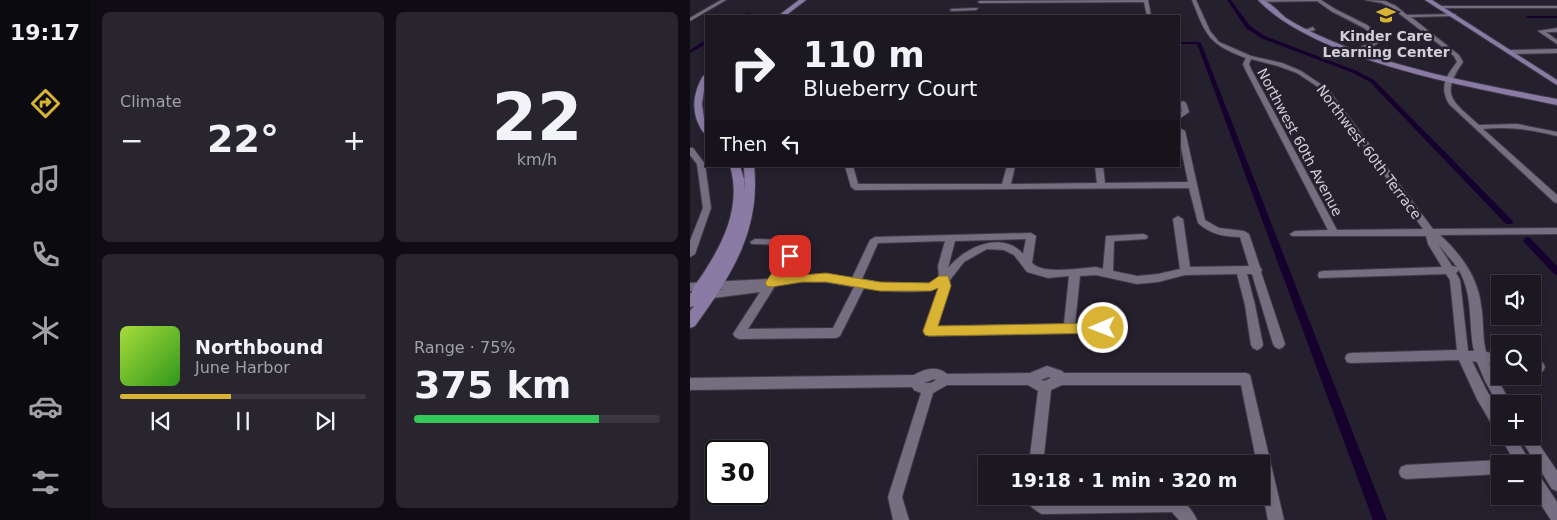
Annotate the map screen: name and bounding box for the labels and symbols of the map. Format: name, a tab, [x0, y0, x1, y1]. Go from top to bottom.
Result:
school or university icon: Kinder Care Learning Center	[1375, 4, 1397, 26]
place label: Kinder Care Learning Center	[1322, 28, 1450, 60]
street label: Northwest 60th Avenue	[1254, 65, 1346, 219]
street label: Northwest 60th Terrace	[1313, 82, 1425, 222]
pin	[769, 235, 811, 277]
position arrow	[1076, 301, 1128, 353]
speed limit sign: 30	[705, 440, 770, 505]

